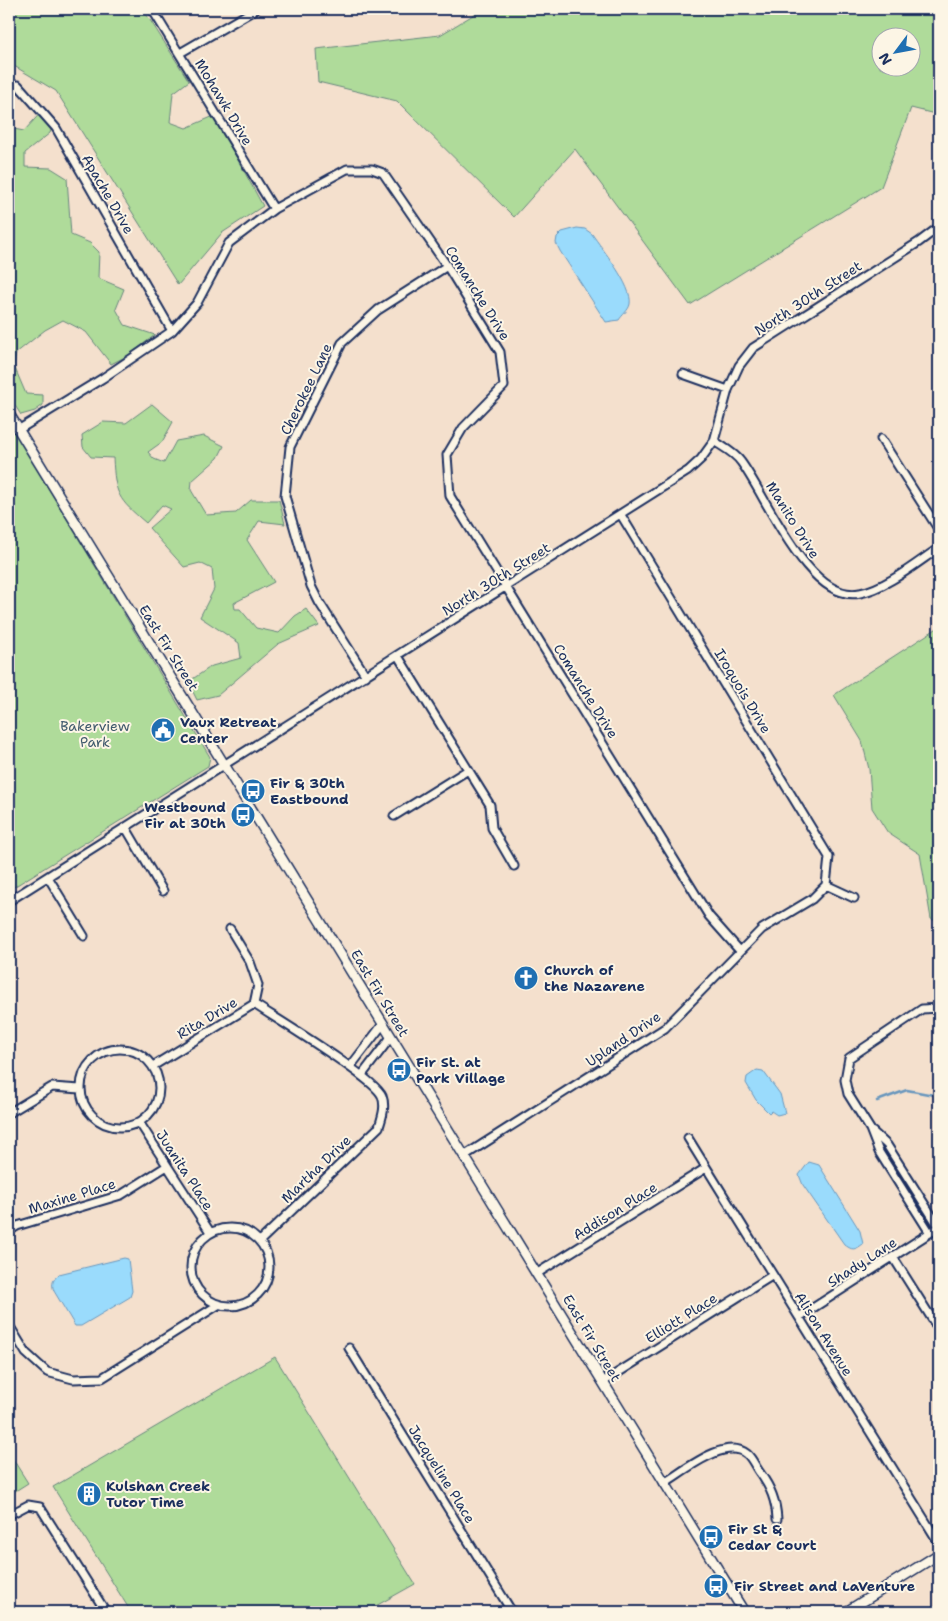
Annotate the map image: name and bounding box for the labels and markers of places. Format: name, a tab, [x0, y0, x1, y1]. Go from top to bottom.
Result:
place label: Vaux Retreat Center	[180, 713, 277, 747]
public building icon: Vaux Retreat Center	[150, 717, 176, 743]
place label: Fir & 30th Eastbound	[270, 774, 349, 808]
bus stop icon: Fir & 30th Eastbound	[240, 778, 266, 804]
place label: Westbound Fir at 30th	[144, 798, 226, 832]
bus stop icon: Westbound Fir at 30th	[230, 802, 256, 828]
place label: Church of the Nazarene	[544, 961, 645, 995]
church icon: Church of the Nazarene	[513, 965, 539, 991]
place label: Fir St. at Park Village	[416, 1053, 506, 1087]
bus stop icon: Fir St. at Park Village	[386, 1057, 412, 1083]
place label: Kulshan Creek Tutor Time	[106, 1477, 210, 1511]
building icon: Kulshan Creek Tutor Time	[76, 1481, 102, 1507]
place label: Fir St & Cedar Court	[728, 1520, 817, 1554]
bus stop icon: Fir St & Cedar Court	[698, 1524, 724, 1550]
bus stop icon: Fir Street and LaVenture	[703, 1573, 729, 1599]
place label: Fir Street and LaVenture	[734, 1577, 915, 1595]

